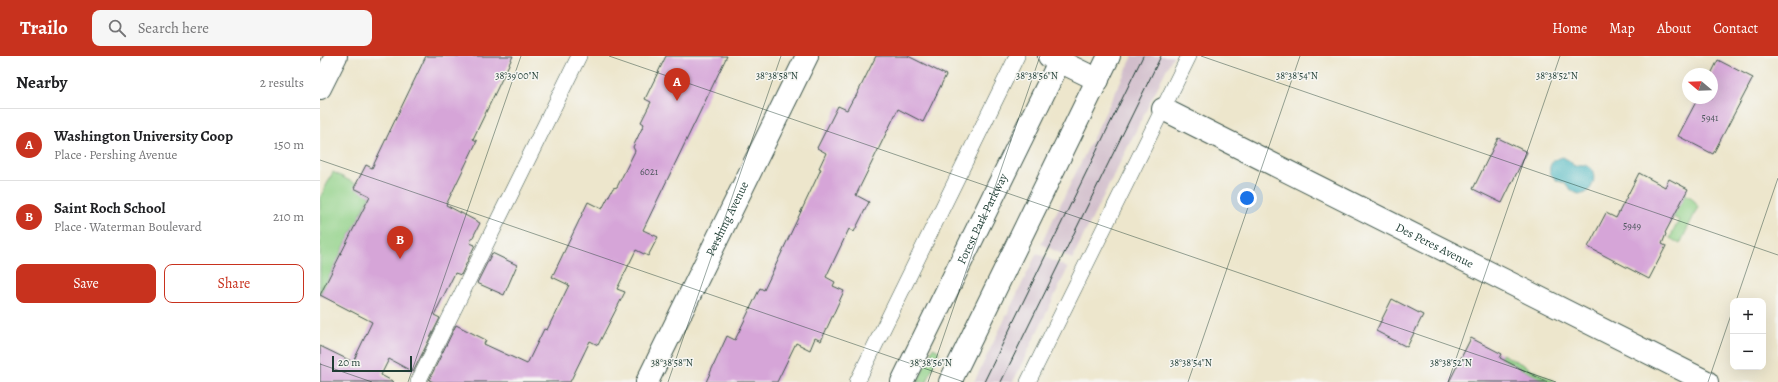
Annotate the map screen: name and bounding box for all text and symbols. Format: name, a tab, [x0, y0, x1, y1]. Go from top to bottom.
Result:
search box	[92, 10, 372, 46]
text: Trailo	[20, 15, 68, 41]
icon: search	[106, 17, 128, 39]
text: Search here	[138, 18, 209, 38]
text: Home	[1552, 19, 1587, 38]
text: Map	[1609, 19, 1635, 38]
text: About	[1657, 19, 1691, 38]
text: Contact	[1713, 19, 1758, 38]
pin: A	[664, 68, 690, 101]
north arrow	[1682, 68, 1718, 104]
text: 38°39'00"N	[495, 69, 539, 82]
text: 38°38'58"N	[756, 69, 798, 82]
text: 38°38'56"N	[1016, 69, 1058, 82]
text: 38°38'54"N	[1276, 69, 1318, 82]
text: 38°38'52"N	[1536, 69, 1578, 82]
text: Nearby	[16, 71, 67, 94]
text: 2 results	[260, 74, 304, 91]
house number: 5941	[1702, 111, 1719, 124]
text: Washington University Coop	[54, 126, 233, 146]
text: A	[25, 136, 33, 153]
text: 150 m	[274, 136, 304, 153]
text: Place · Pershing Avenue	[54, 146, 177, 163]
house number: 6021	[640, 165, 659, 178]
street label: Forest Park Parkway	[953, 170, 1011, 267]
street label: Pershing Avenue	[702, 179, 752, 259]
your location	[1237, 188, 1257, 208]
text: Saint Roch School	[54, 198, 165, 218]
text: B	[25, 208, 33, 225]
text: 210 m	[273, 208, 304, 225]
text: Place · Waterman Boulevard	[54, 218, 202, 235]
street label: Des Peres Avenue	[1393, 219, 1476, 272]
house number: 5949	[1623, 219, 1641, 232]
pin: B	[387, 226, 413, 259]
button: Save	[16, 264, 156, 303]
button: Share	[164, 264, 304, 303]
map controls	[1730, 298, 1766, 370]
button: +	[1730, 298, 1766, 334]
button: −	[1730, 334, 1766, 370]
scale bar	[332, 354, 412, 373]
text: 20 m	[338, 355, 360, 370]
text: 38°38'58"N	[651, 356, 693, 369]
text: 38°38'56"N	[910, 356, 952, 369]
text: 38°38'54"N	[1170, 356, 1212, 369]
text: 38°38'52"N	[1430, 356, 1472, 369]

